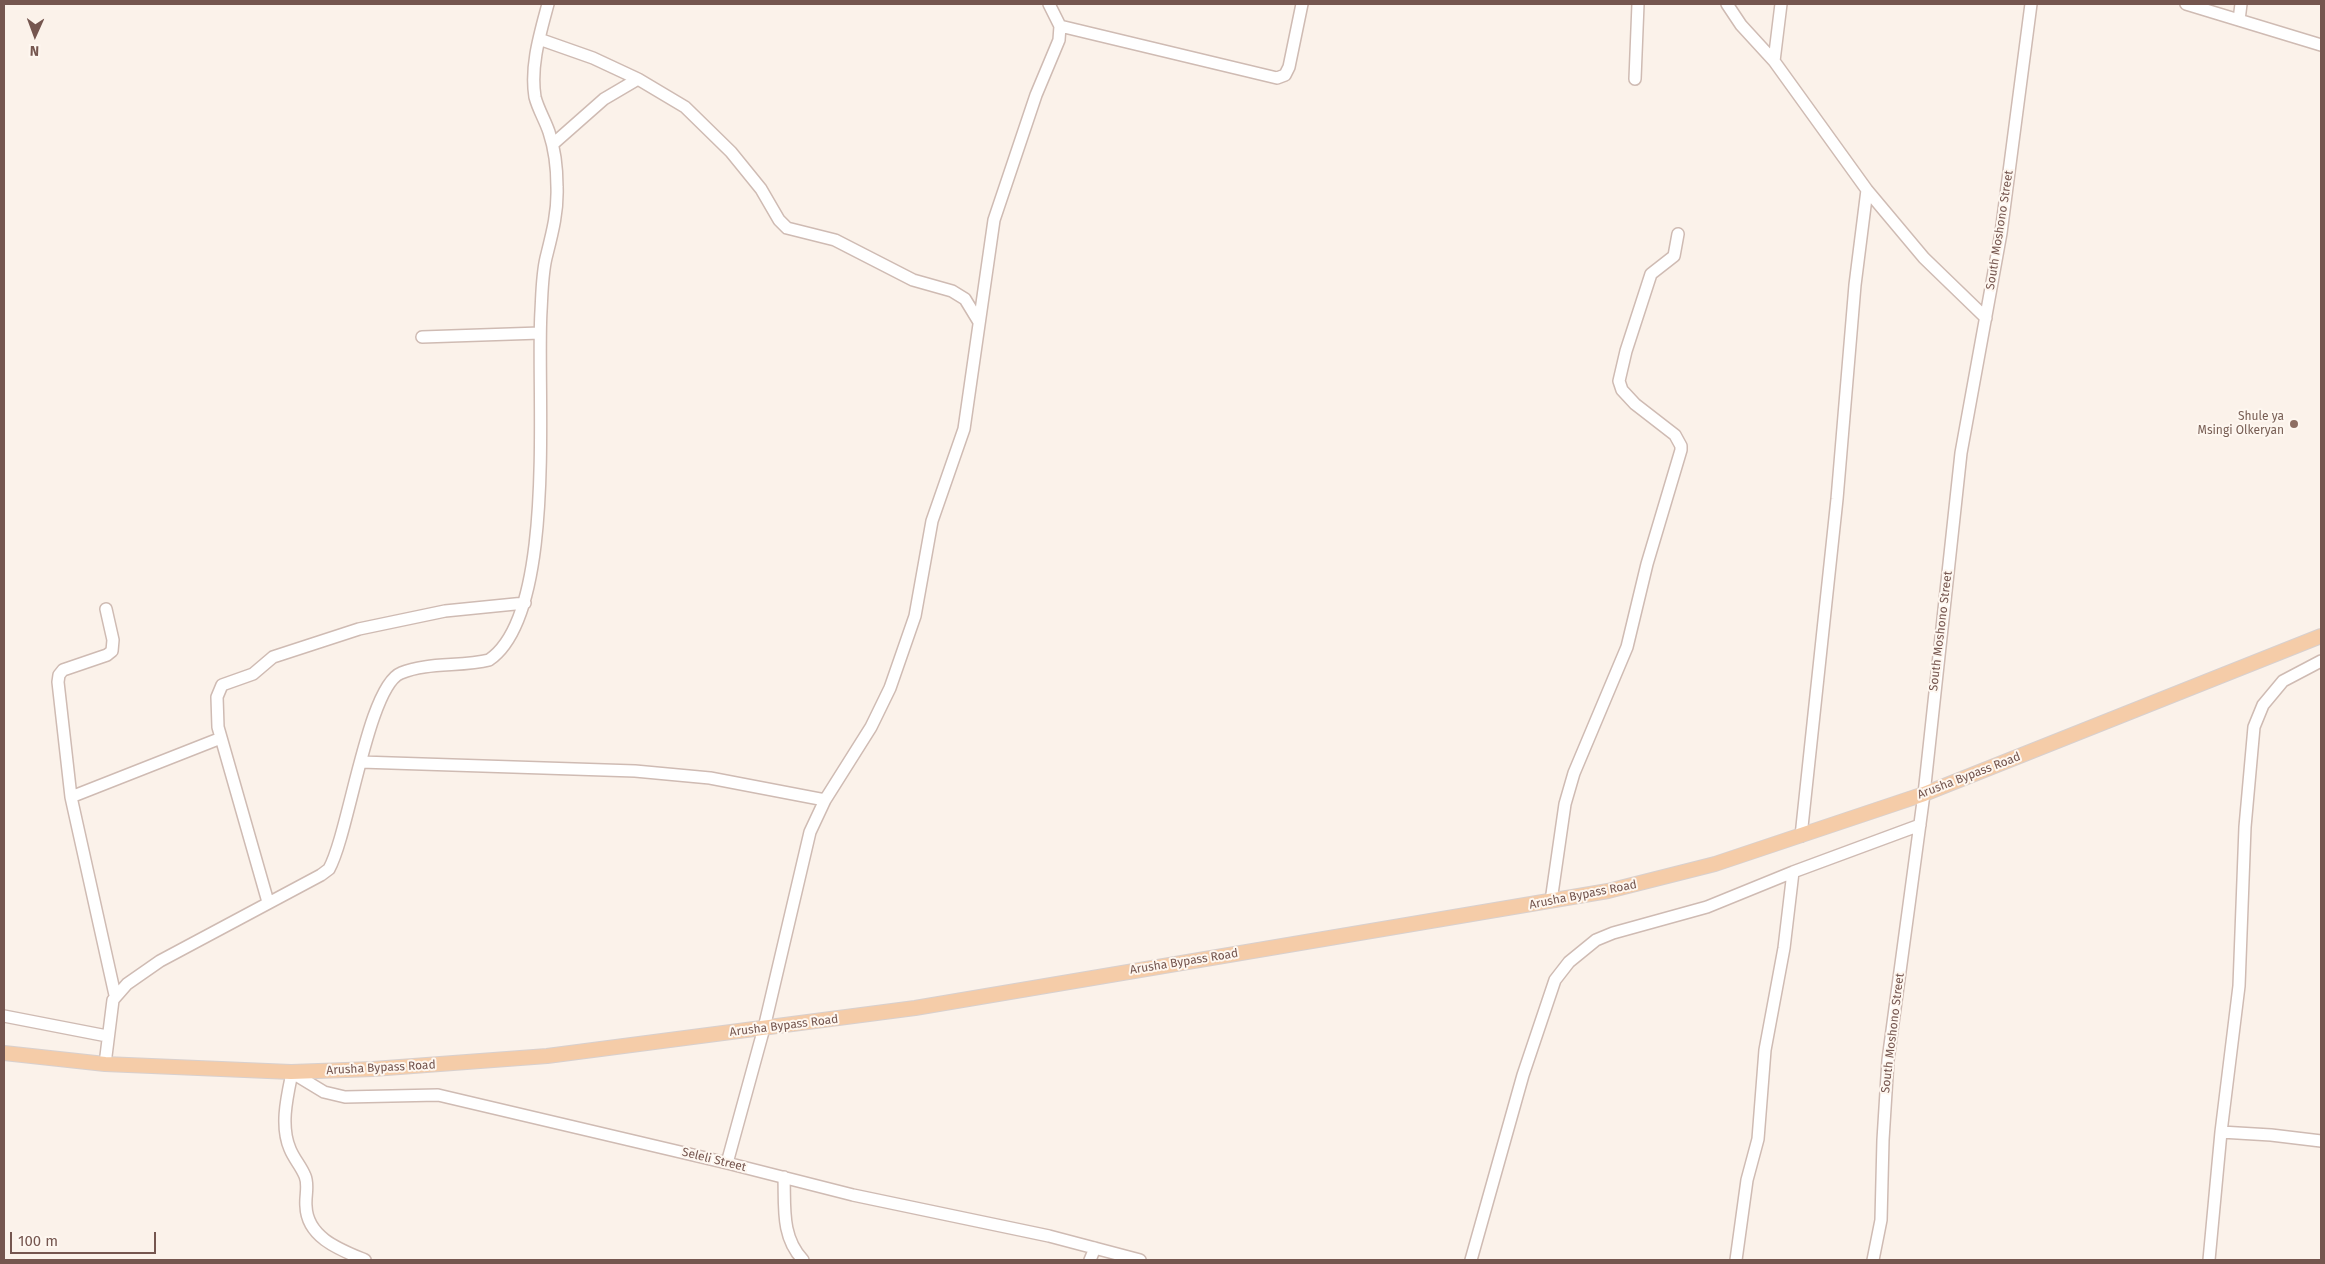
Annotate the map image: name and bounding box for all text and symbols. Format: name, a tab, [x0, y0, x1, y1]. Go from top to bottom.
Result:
north arrow	[10, 10, 60, 60]
text: N	[30, 42, 39, 59]
street label: South Moshono Street	[1983, 169, 2017, 291]
place label: Shule ya Msingi Olkeryan	[2198, 410, 2284, 438]
marker: Shule ya Msingi Olkeryan	[2288, 418, 2300, 430]
street label: South Moshono Street	[1926, 570, 1956, 692]
street label: Arusha Bypass Road	[1915, 750, 2023, 802]
street label: Arusha Bypass Road	[1528, 877, 1638, 913]
street label: Arusha Bypass Road	[1129, 946, 1239, 978]
street label: South Moshono Street	[1878, 972, 1908, 1094]
street label: Arusha Bypass Road	[729, 1012, 839, 1040]
street label: Arusha Bypass Road	[326, 1058, 436, 1078]
street label: Seleli Street	[680, 1145, 748, 1175]
scale bar	[12, 1222, 159, 1254]
text: 100 m	[18, 1232, 58, 1250]

